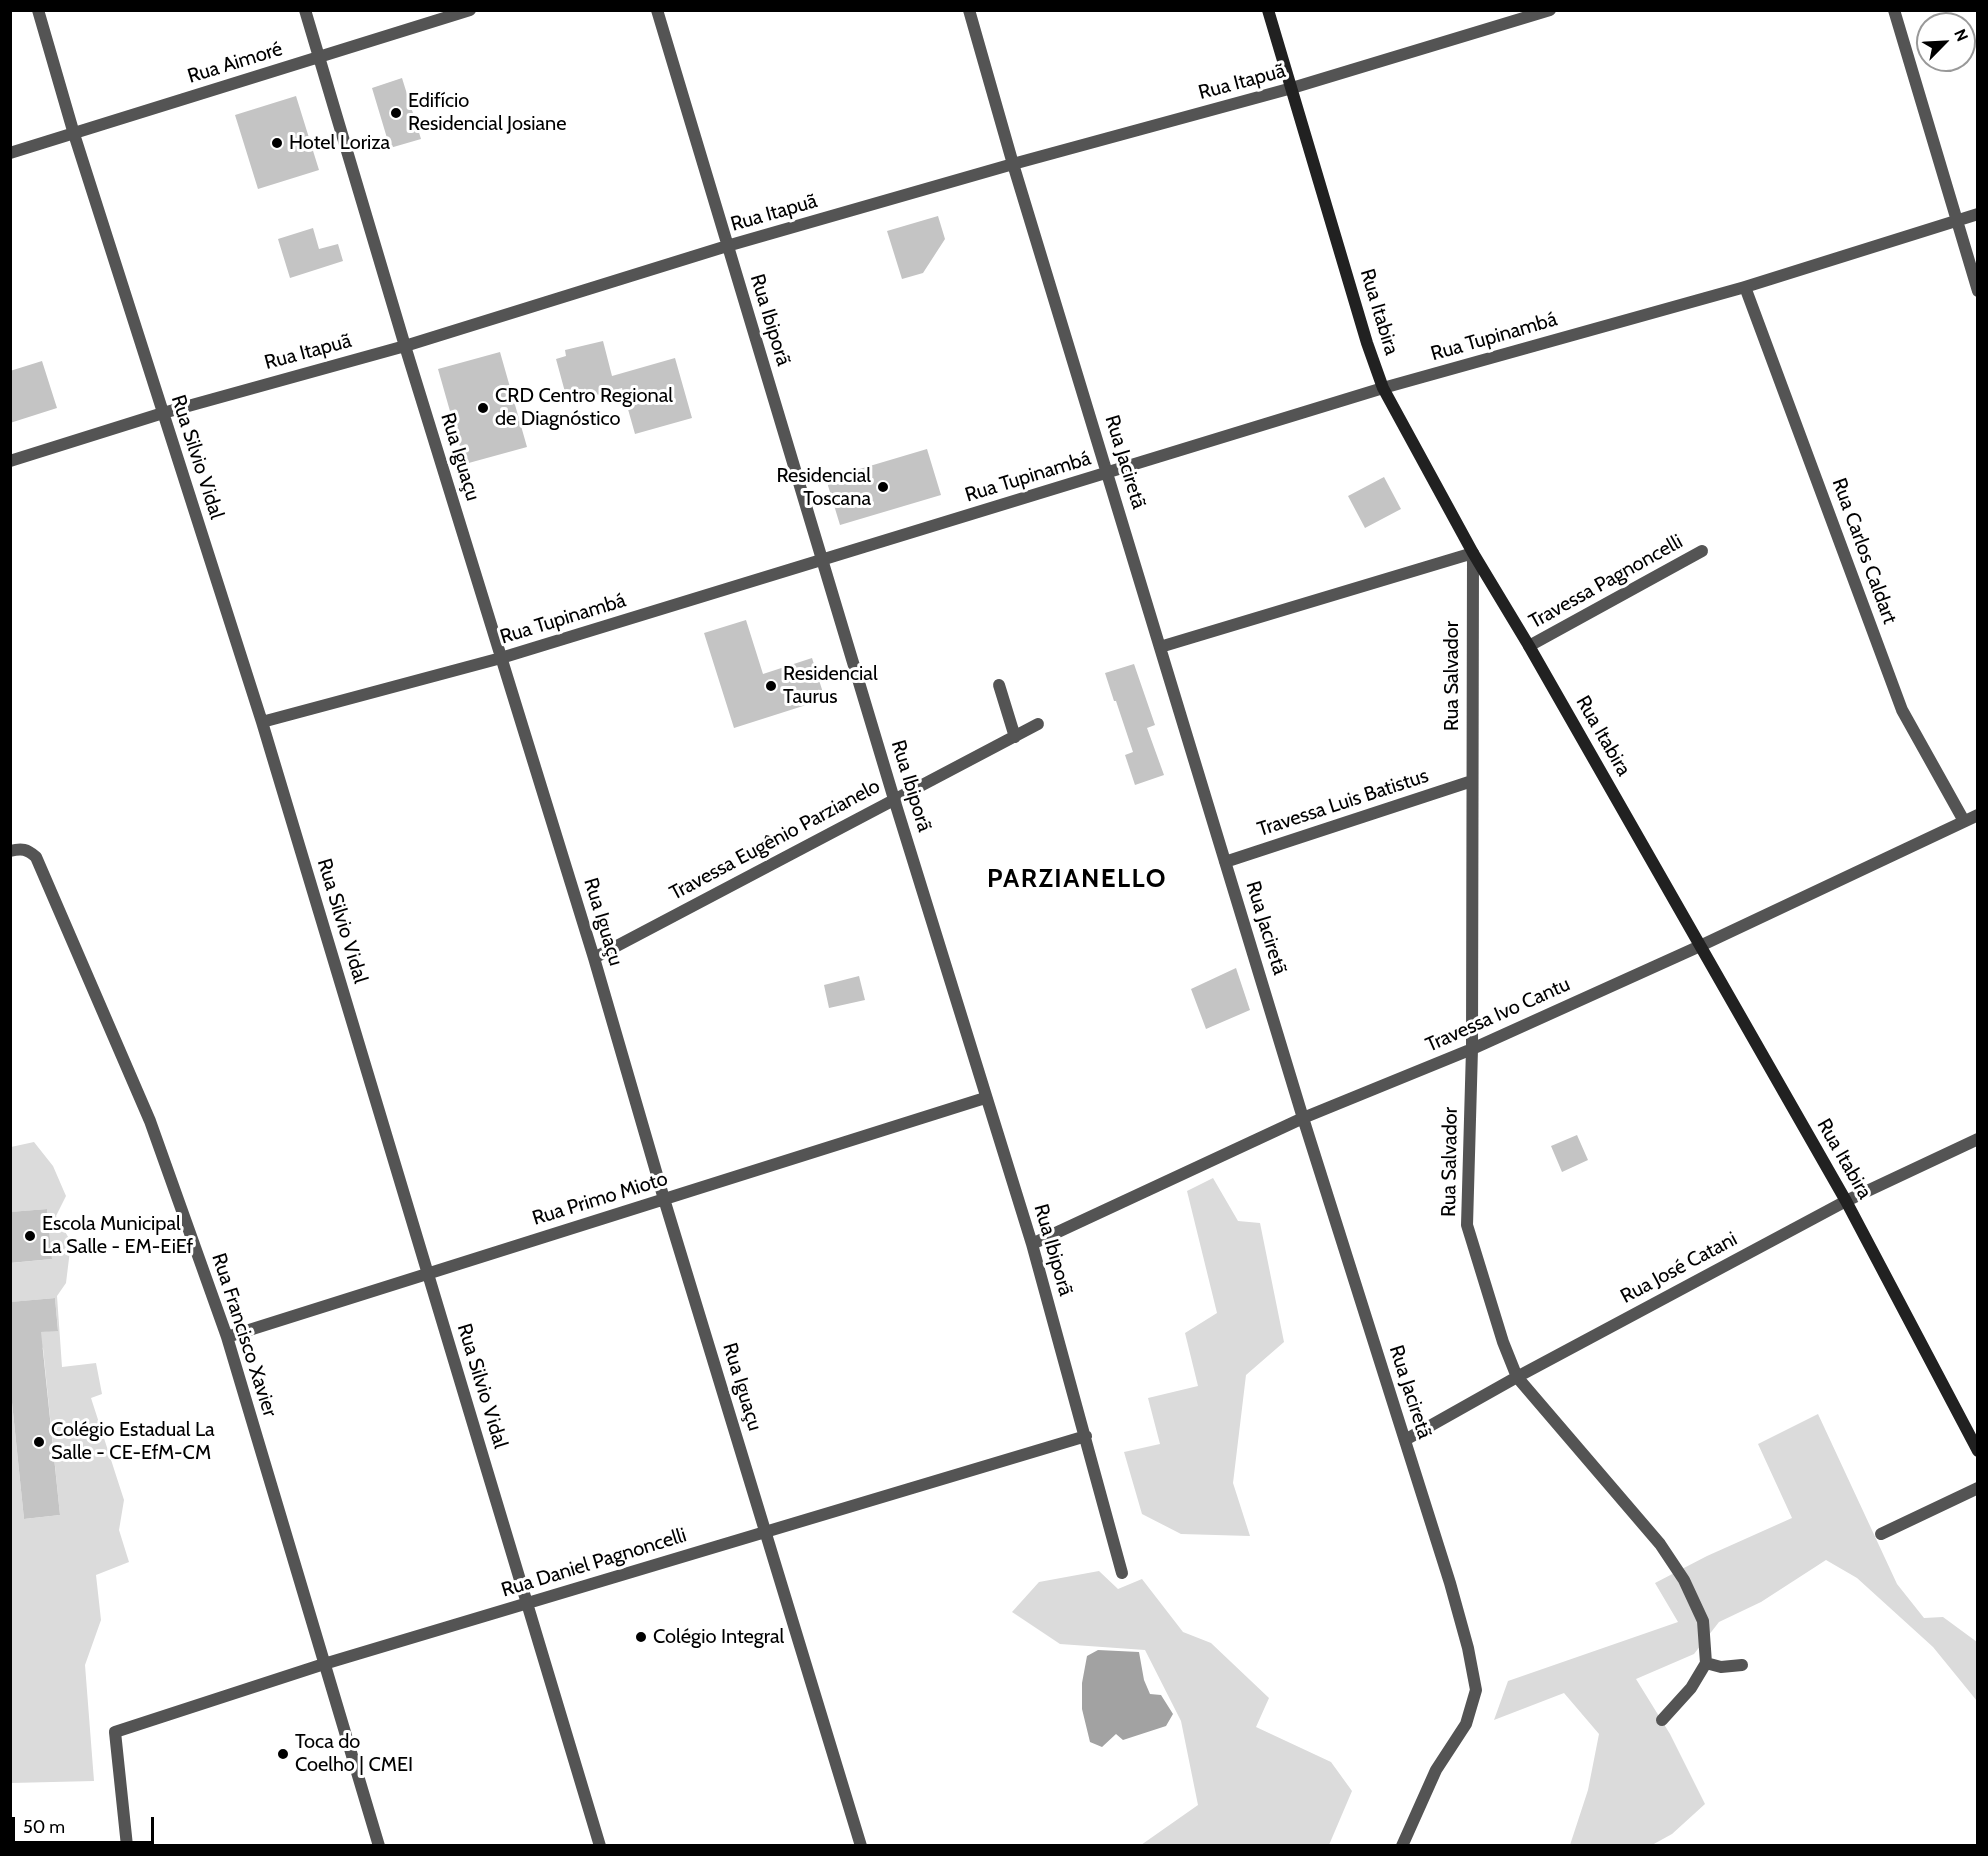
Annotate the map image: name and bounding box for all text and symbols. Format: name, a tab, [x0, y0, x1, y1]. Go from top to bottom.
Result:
north arrow	[1916, 12, 1976, 72]
text: N	[1950, 26, 1972, 44]
street label: Rua Aimoré	[185, 37, 285, 89]
street label: Rua Itapuã	[1196, 59, 1288, 105]
place label: Edifício Residencial Josiane	[408, 89, 566, 136]
marker: Edifício Residencial Josiane	[389, 106, 403, 120]
place label: Hotel Loriza	[289, 131, 390, 155]
marker: Hotel Loriza	[270, 136, 284, 150]
street label: Rua Itapuã	[728, 189, 820, 237]
street label: Rua Itabira	[1355, 266, 1403, 358]
street label: Rua Ibiporã	[745, 271, 795, 369]
street label: Rua Tupinambá	[1428, 308, 1560, 366]
street label: Rua Itapuã	[262, 329, 354, 375]
place label: CRD Centro Regional de Diagnóstico	[495, 384, 673, 431]
street label: Rua Silvio Vidal	[166, 392, 228, 522]
marker: CRD Centro Regional de Diagnóstico	[476, 401, 490, 415]
street label: Rua Iguaçu	[435, 410, 485, 504]
street label: Rua Jaciretã	[1099, 412, 1151, 512]
street label: Rua Tupinambá	[962, 446, 1094, 508]
place label: Residencial Toscana	[776, 464, 871, 511]
street label: Rua Carlos Caldart	[1827, 475, 1901, 627]
marker: Residencial Toscana	[876, 480, 890, 494]
street label: Travessa Pagnoncelli	[1525, 530, 1687, 634]
street label: Rua Tupinambá	[497, 588, 629, 650]
street label: Rua Salvador	[1440, 621, 1464, 731]
place label: Residencial Taurus	[783, 662, 878, 709]
marker: Residencial Taurus	[764, 679, 778, 693]
street label: Rua Itabira	[1570, 692, 1636, 780]
street label: Rua Ibiporã	[886, 737, 936, 835]
street label: Travessa Luis Batistus	[1254, 764, 1432, 842]
street label: Travessa Eugênio Parzianelo	[666, 774, 884, 906]
street label: Rua Silvio Vidal	[312, 856, 372, 986]
district label: PARZIANELLO	[987, 863, 1167, 895]
street label: Rua Iguaçu	[578, 875, 628, 969]
street label: Rua Jaciretã	[1240, 878, 1292, 978]
street label: Travessa Ivo Cantu	[1422, 972, 1574, 1058]
street label: Rua Salvador	[1437, 1107, 1463, 1217]
street label: Rua Itabira	[1811, 1115, 1877, 1203]
street label: Rua Primo Mioto	[530, 1167, 670, 1231]
street label: Rua Ibiporã	[1028, 1201, 1078, 1299]
place label: Escola Municipal La Salle - EM-EiEf	[42, 1212, 193, 1259]
street label: Rua José Catani	[1617, 1227, 1741, 1309]
marker: Escola Municipal La Salle - EM-EiEf	[23, 1229, 37, 1243]
street label: Rua Francisco Xavier	[206, 1250, 282, 1420]
street label: Rua Silvio Vidal	[452, 1321, 512, 1451]
street label: Rua Iguaçu	[717, 1340, 767, 1434]
street label: Rua Jaciretã	[1384, 1342, 1436, 1442]
place label: Colégio Estadual La Salle - CE-EfM-CM	[51, 1418, 215, 1465]
marker: Colégio Estadual La Salle - CE-EfM-CM	[32, 1435, 46, 1449]
street label: Rua Daniel Pagnoncelli	[499, 1523, 689, 1603]
place label: Colégio Integral	[653, 1625, 784, 1649]
marker: Colégio Integral	[634, 1630, 648, 1644]
place label: Toca do Coelho | CMEI	[295, 1730, 413, 1777]
marker: Toca do Coelho | CMEI	[276, 1747, 290, 1761]
scale bar	[15, 1805, 158, 1843]
text: 50 m	[23, 1816, 65, 1838]

